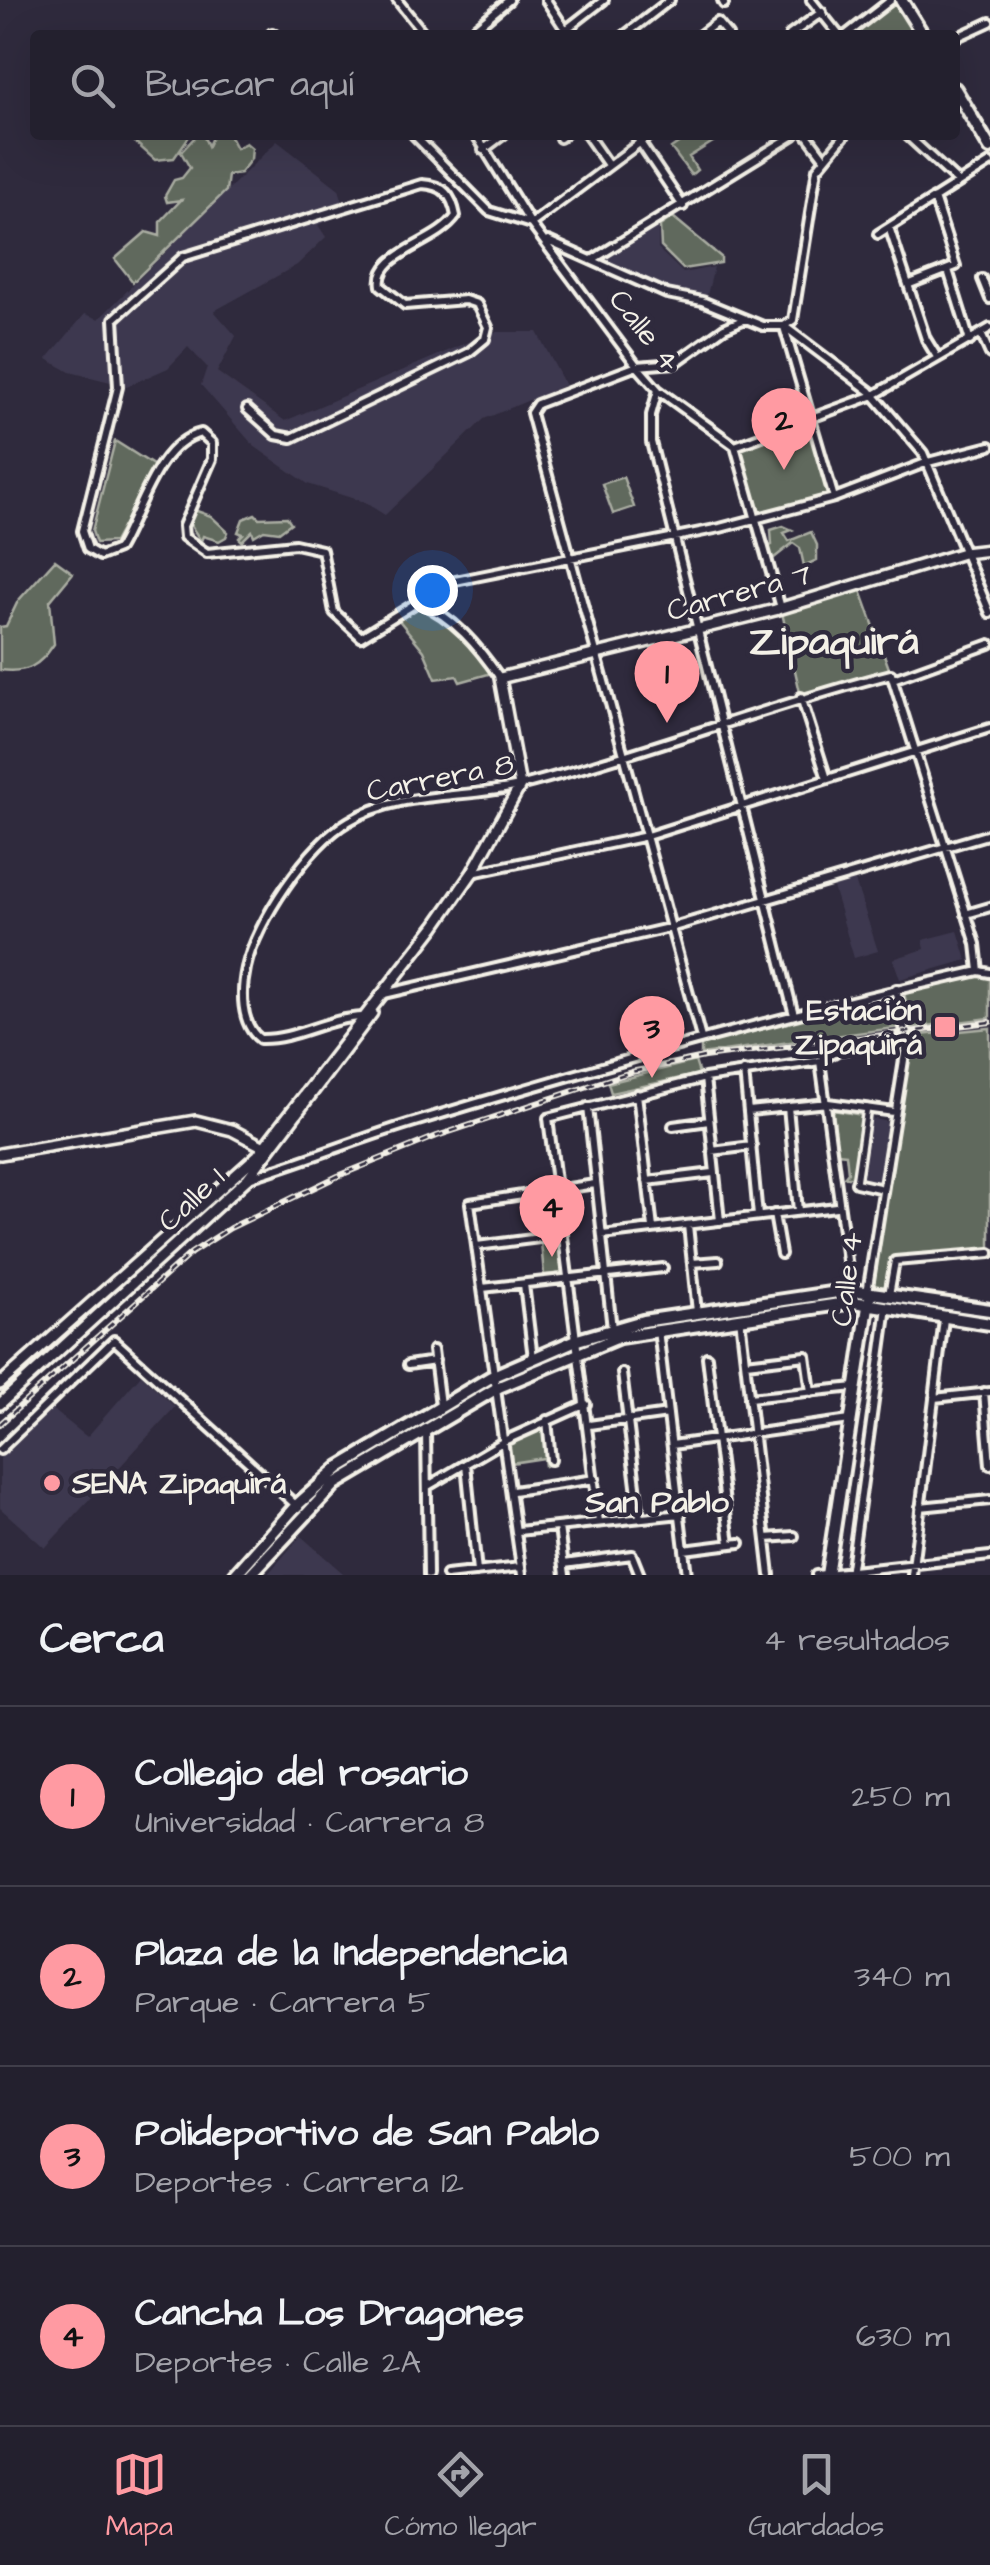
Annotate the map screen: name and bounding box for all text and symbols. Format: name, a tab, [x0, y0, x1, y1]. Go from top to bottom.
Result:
search box	[30, 30, 960, 140]
icon: search	[65, 58, 120, 113]
text: Buscar aquí	[145, 59, 354, 111]
street label: Calle 4	[599, 280, 690, 381]
pin: 2	[752, 388, 816, 470]
street label: Carrera 7	[662, 554, 816, 632]
your location	[407, 565, 458, 616]
district label: Zipaquirá	[749, 615, 919, 670]
pin: 1	[634, 640, 700, 723]
street label: Carrera 8	[363, 743, 517, 813]
place label: Estación Zipaquirá	[795, 990, 923, 1067]
pin: 3	[620, 996, 684, 1078]
marker: Estación Zipaquirá	[932, 1014, 958, 1040]
street label: Calle 1	[149, 1158, 235, 1242]
pin: 4	[520, 1174, 584, 1257]
street label: Calle 4	[820, 1230, 874, 1329]
place label: SENA Zipaquirá	[71, 1463, 287, 1506]
marker: SENA Zipaquirá	[41, 1472, 63, 1494]
district label: San Pablo	[584, 1480, 730, 1525]
text: Cerca	[40, 1611, 164, 1669]
text: 4 resultados	[763, 1618, 950, 1663]
text: Collegio del rosario	[135, 1748, 468, 1800]
text: 1	[70, 1774, 75, 1819]
text: 250 m	[851, 1774, 950, 1819]
text: Universidad · Carrera 8	[135, 1800, 485, 1845]
text: Plaza de la Independencia	[135, 1928, 567, 1980]
text: 2	[63, 1954, 82, 1999]
text: 340 m	[854, 1954, 950, 1999]
text: Parque · Carrera 5	[135, 1980, 430, 2025]
text: Polideportivo de San Pablo	[135, 2108, 599, 2160]
text: 3	[64, 2134, 81, 2179]
text: 500 m	[849, 2134, 950, 2179]
text: Deportes · Carrera 12	[135, 2160, 464, 2205]
text: Cancha Los Dragones	[135, 2288, 524, 2340]
text: 4	[62, 2314, 83, 2359]
text: 630 m	[856, 2314, 950, 2359]
text: Deportes · Calle 2A	[135, 2340, 421, 2385]
tab: Mapa	[106, 2447, 173, 2546]
tab: Cómo llegar	[384, 2447, 537, 2546]
tab: Guardados	[748, 2447, 884, 2546]

